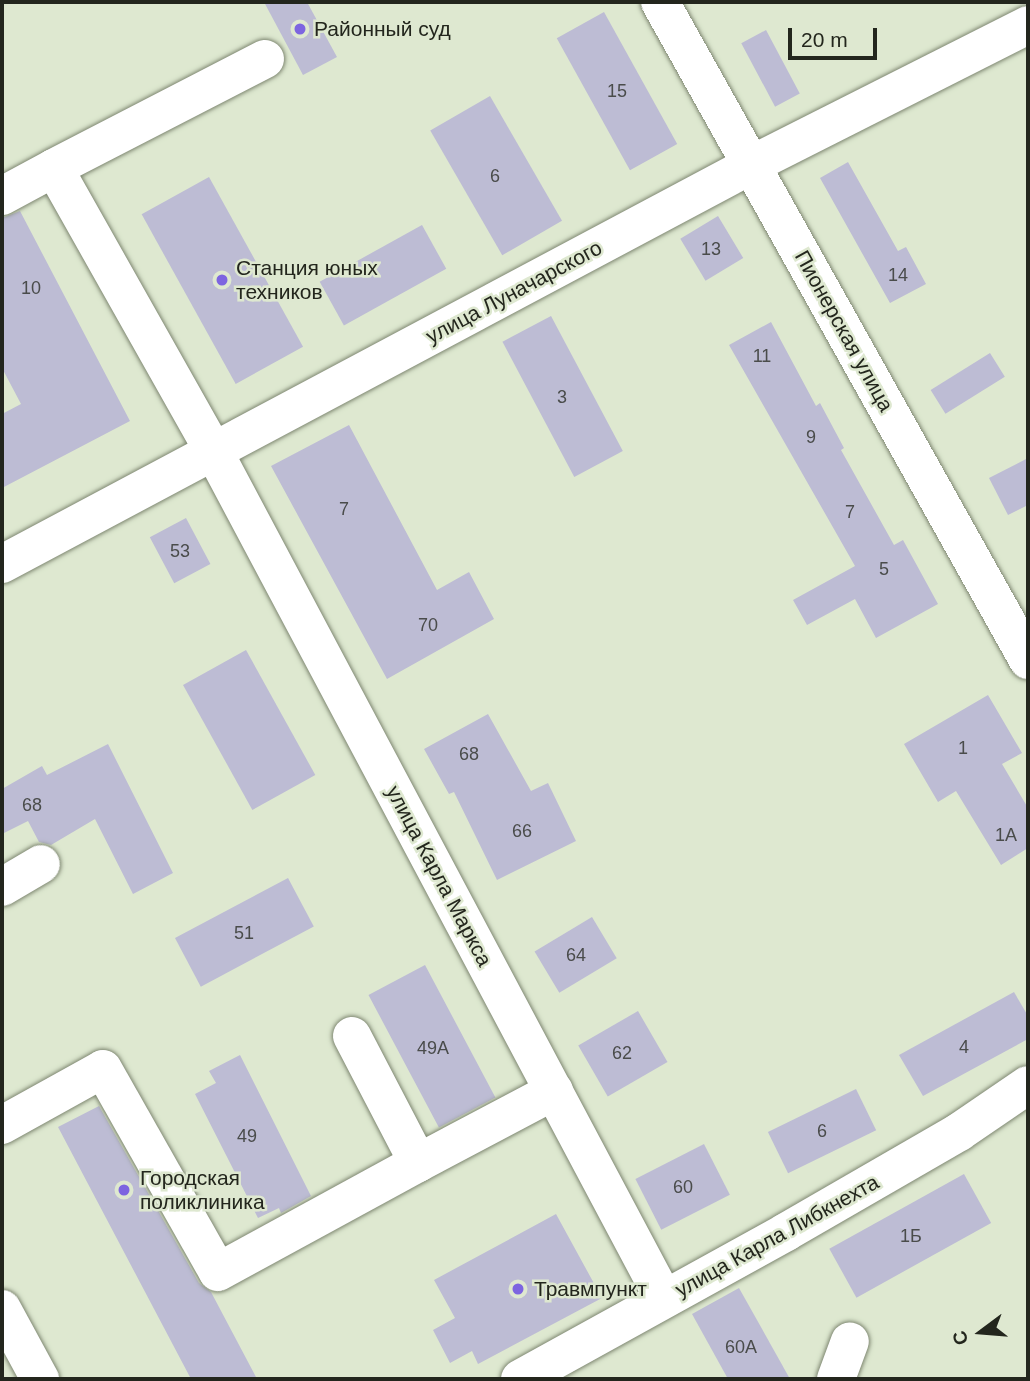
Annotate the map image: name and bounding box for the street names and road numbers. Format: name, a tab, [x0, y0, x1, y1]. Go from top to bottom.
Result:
street label: улица Луначарского	[422, 235, 606, 349]
street label: Пионерская улица	[789, 246, 899, 416]
street label: улица Карла Маркса	[381, 781, 497, 971]
street label: улица Карла Либкнехта	[671, 1169, 883, 1303]

